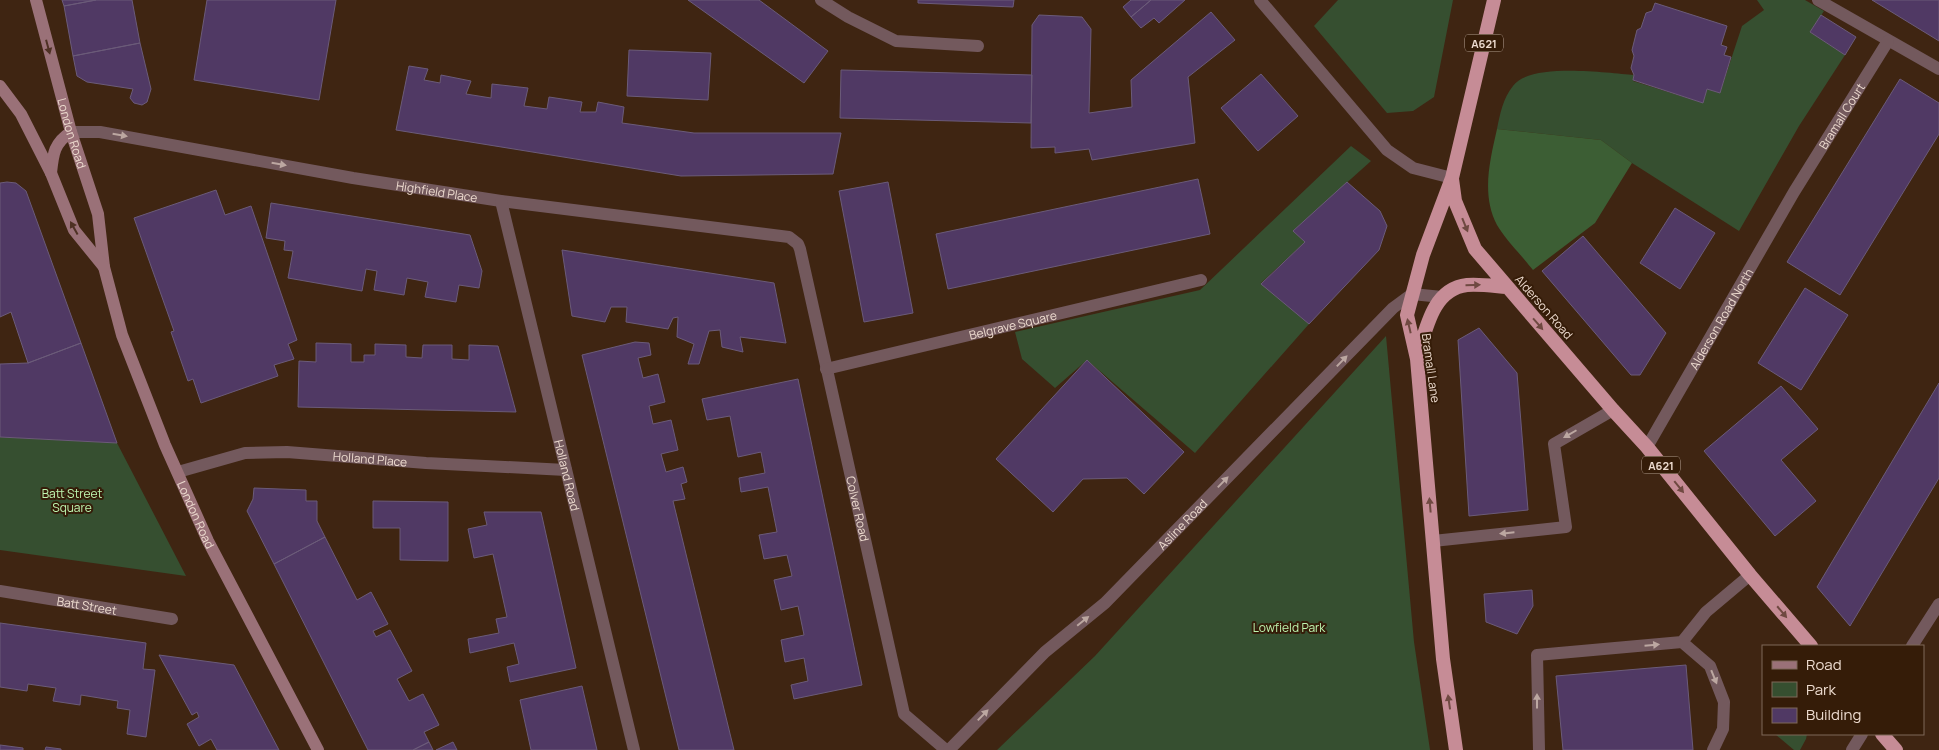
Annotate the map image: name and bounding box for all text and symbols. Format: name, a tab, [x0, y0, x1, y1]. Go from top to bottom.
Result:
road number: A621	[1465, 34, 1503, 52]
one-way arrow	[45, 40, 53, 55]
street label: Bramall Court	[1814, 79, 1869, 152]
street label: London Road	[54, 96, 91, 171]
one-way arrow	[112, 132, 128, 140]
one-way arrow	[272, 161, 288, 169]
street label: Highfield Place	[395, 176, 479, 206]
one-way arrow	[1461, 218, 1469, 233]
one-way arrow	[70, 222, 79, 235]
street label: Alderson Road North	[1685, 265, 1757, 372]
street label: Alderson Road	[1511, 271, 1577, 343]
one-way arrow	[1465, 281, 1481, 289]
street label: Belgrave Square	[967, 306, 1058, 343]
one-way arrow	[1405, 318, 1413, 334]
one-way arrow	[1533, 318, 1544, 331]
street label: Bramall Lane	[1418, 332, 1444, 404]
one-way arrow	[1336, 356, 1348, 368]
one-way arrow	[1564, 430, 1577, 439]
street label: Holland Road	[551, 438, 584, 512]
street label: Holland Place	[332, 447, 408, 470]
road number: A621	[1642, 456, 1680, 474]
street label: Colver Road	[843, 474, 874, 543]
one-way arrow	[1217, 477, 1229, 489]
street label: London Road	[174, 478, 219, 552]
one-way arrow	[1674, 480, 1684, 493]
park label: Batt Street Square	[42, 485, 102, 516]
street label: Asline Road	[1153, 495, 1211, 553]
one-way arrow	[1426, 497, 1434, 513]
one-way arrow	[1499, 529, 1515, 537]
street label: Batt Street	[56, 592, 118, 618]
one-way arrow	[1777, 605, 1788, 618]
one-way arrow	[1076, 615, 1089, 626]
park label: Lowfield Park	[1253, 619, 1326, 636]
one-way arrow	[1644, 640, 1660, 648]
legend	[1762, 645, 1924, 735]
text: Road	[1806, 654, 1842, 675]
one-way arrow	[1711, 670, 1719, 684]
text: Park	[1806, 679, 1836, 700]
one-way arrow	[1445, 693, 1453, 709]
one-way arrow	[1533, 693, 1541, 709]
text: Building	[1806, 704, 1861, 725]
one-way arrow	[977, 709, 989, 721]

